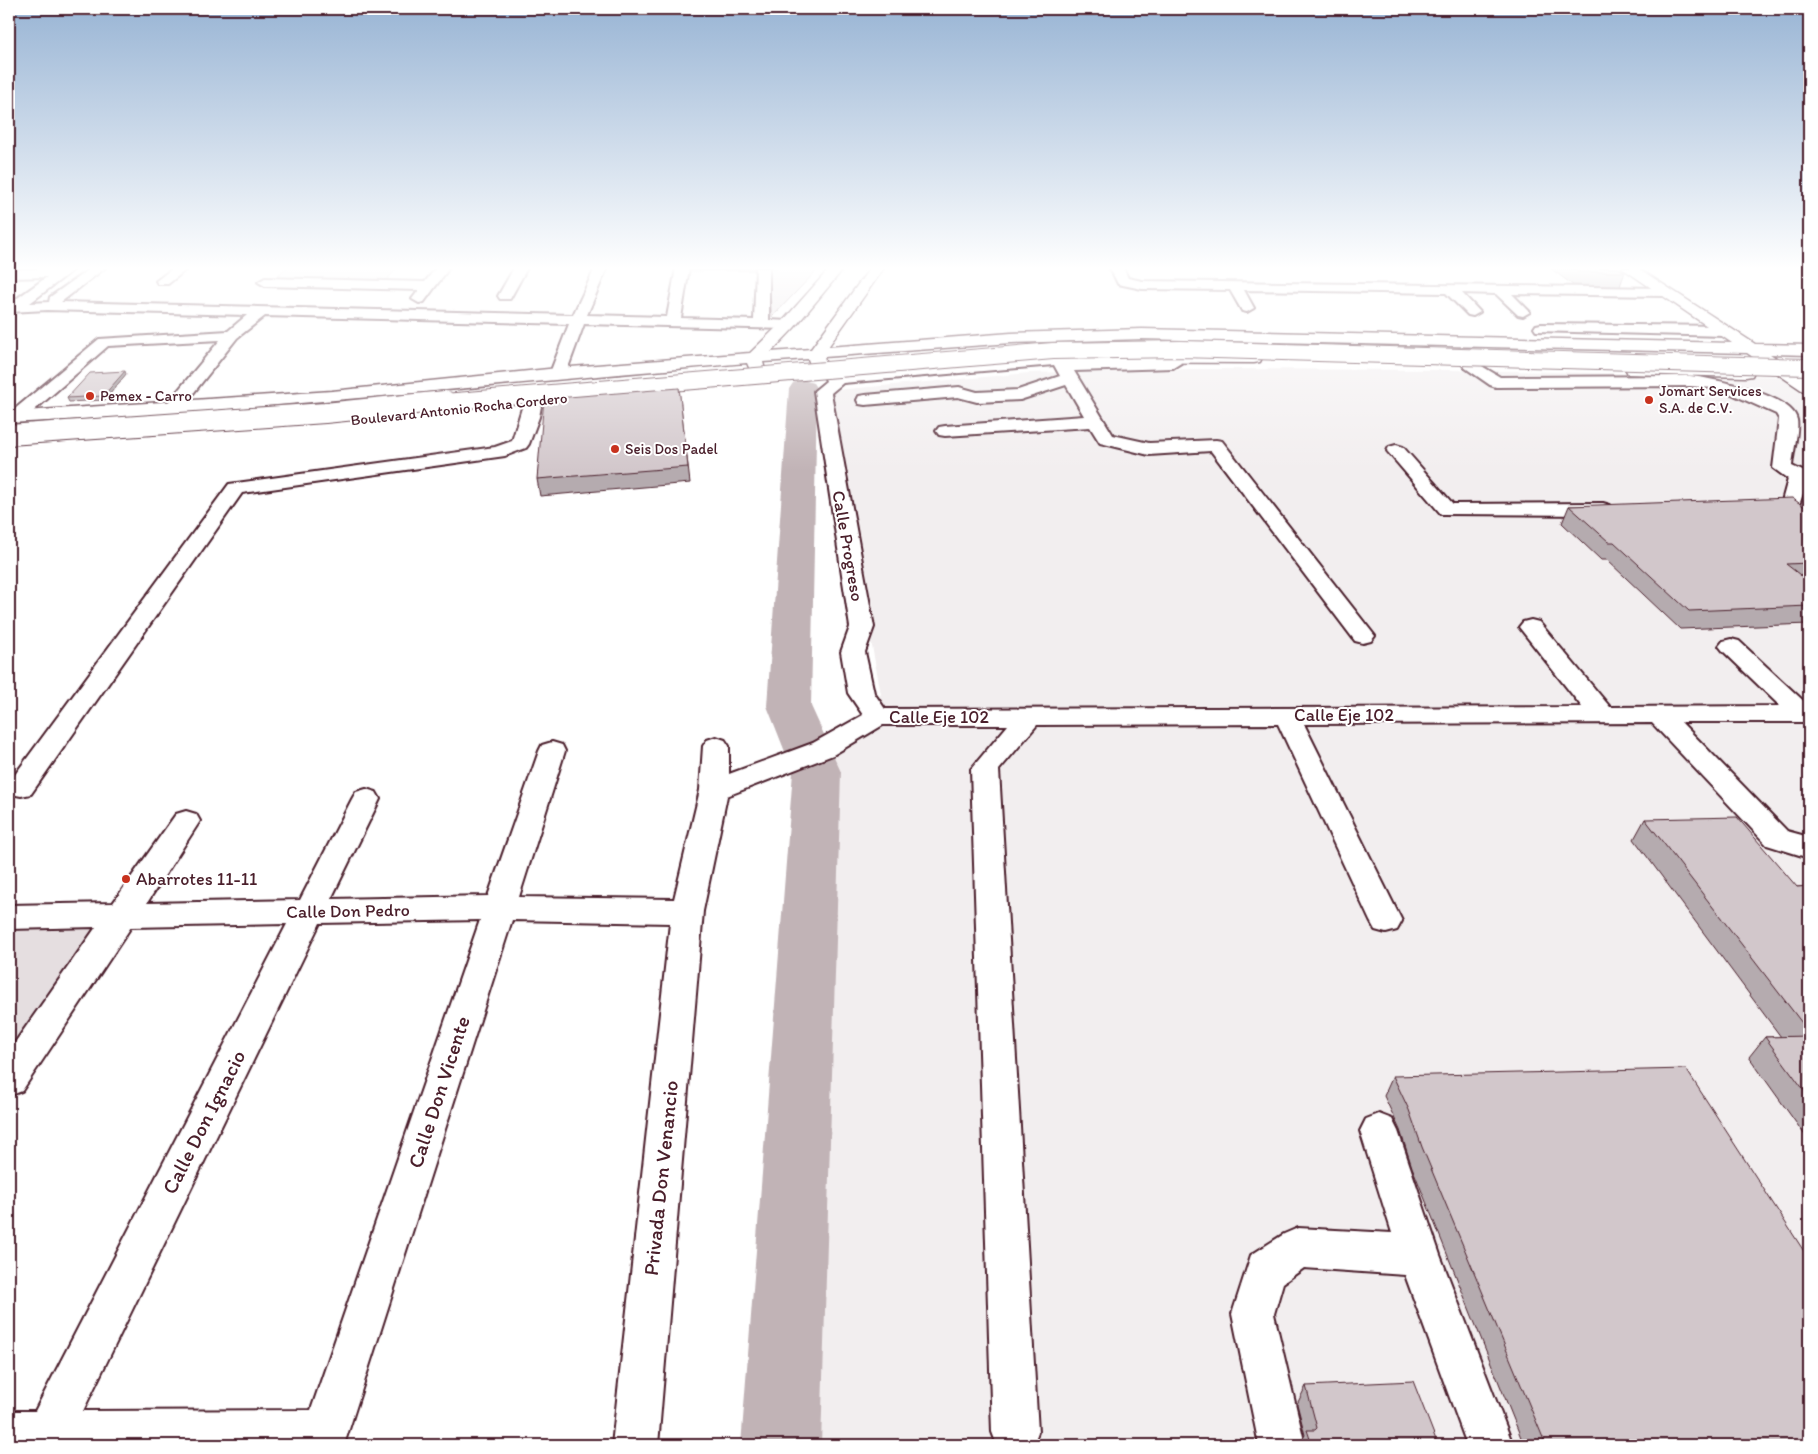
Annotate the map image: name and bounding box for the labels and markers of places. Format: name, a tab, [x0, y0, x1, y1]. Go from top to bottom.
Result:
place label: Jomart Services S.A. de C.V.	[1659, 382, 1762, 417]
place label: Pemex - Carro	[100, 387, 192, 405]
marker: Pemex - Carro	[84, 390, 96, 402]
marker: Jomart Services S.A. de C.V.	[1643, 394, 1655, 406]
place label: Seis Dos Padel	[625, 440, 719, 458]
marker: Seis Dos Padel	[609, 443, 621, 455]
place label: Abarrotes 11-11	[136, 868, 257, 890]
marker: Abarrotes 11-11	[120, 873, 132, 885]

